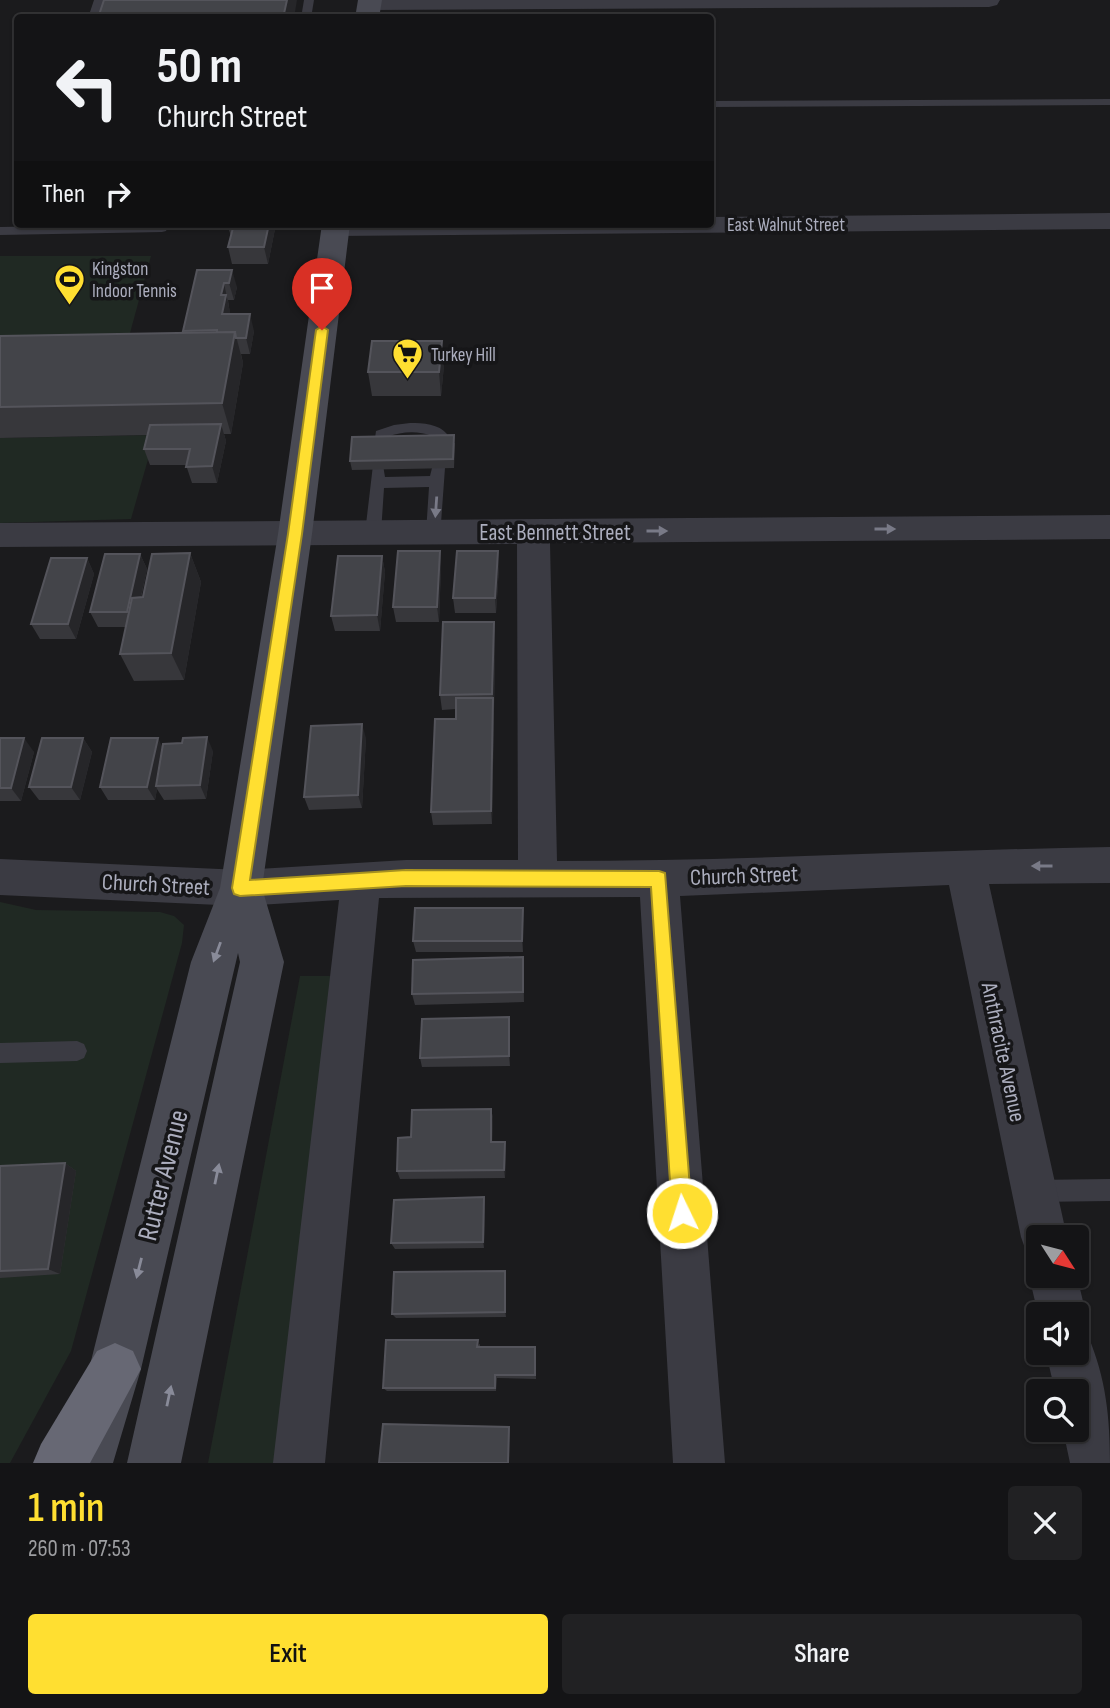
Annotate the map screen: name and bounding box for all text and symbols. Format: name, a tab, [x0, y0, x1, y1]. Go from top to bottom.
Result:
text: 50 m	[157, 38, 242, 97]
icon: left	[42, 42, 133, 133]
text: Church Street	[157, 98, 307, 137]
icon: right	[99, 175, 137, 213]
text: Then	[42, 179, 85, 210]
street label: East Walnut Street	[727, 214, 845, 237]
place label: Kingston Indoor Tennis	[92, 258, 177, 303]
pin	[292, 258, 352, 330]
sports icon: Kingston Indoor Tennis	[52, 262, 86, 306]
icon: arrive	[303, 269, 341, 307]
supermarket icon: Turkey Hill	[391, 337, 425, 381]
place label: Turkey Hill	[431, 344, 496, 367]
one-way arrow	[430, 496, 441, 518]
street label: East Bennett Street	[479, 519, 631, 547]
one-way arrow	[874, 523, 896, 535]
one-way arrow	[647, 525, 669, 537]
street label: Church Street	[690, 860, 799, 892]
one-way arrow	[1031, 860, 1053, 872]
street label: Church Street	[101, 868, 211, 902]
one-way arrow	[211, 941, 222, 962]
street label: Anthracite Avenue	[974, 979, 1031, 1124]
street label: Rutter Avenue	[131, 1107, 196, 1244]
one-way arrow	[211, 1163, 222, 1185]
position arrow	[645, 1176, 719, 1250]
north arrow	[1026, 1225, 1088, 1288]
map controls	[1026, 1225, 1089, 1442]
one-way arrow	[133, 1257, 144, 1279]
button: sound	[1026, 1302, 1089, 1365]
button: search	[1026, 1379, 1089, 1442]
one-way arrow	[163, 1385, 174, 1407]
text: 1 min	[28, 1483, 104, 1534]
button: close	[1008, 1486, 1082, 1560]
text: 260 m · 07:53	[28, 1535, 131, 1563]
button: Exit	[28, 1614, 548, 1694]
button: Share	[562, 1614, 1082, 1694]

